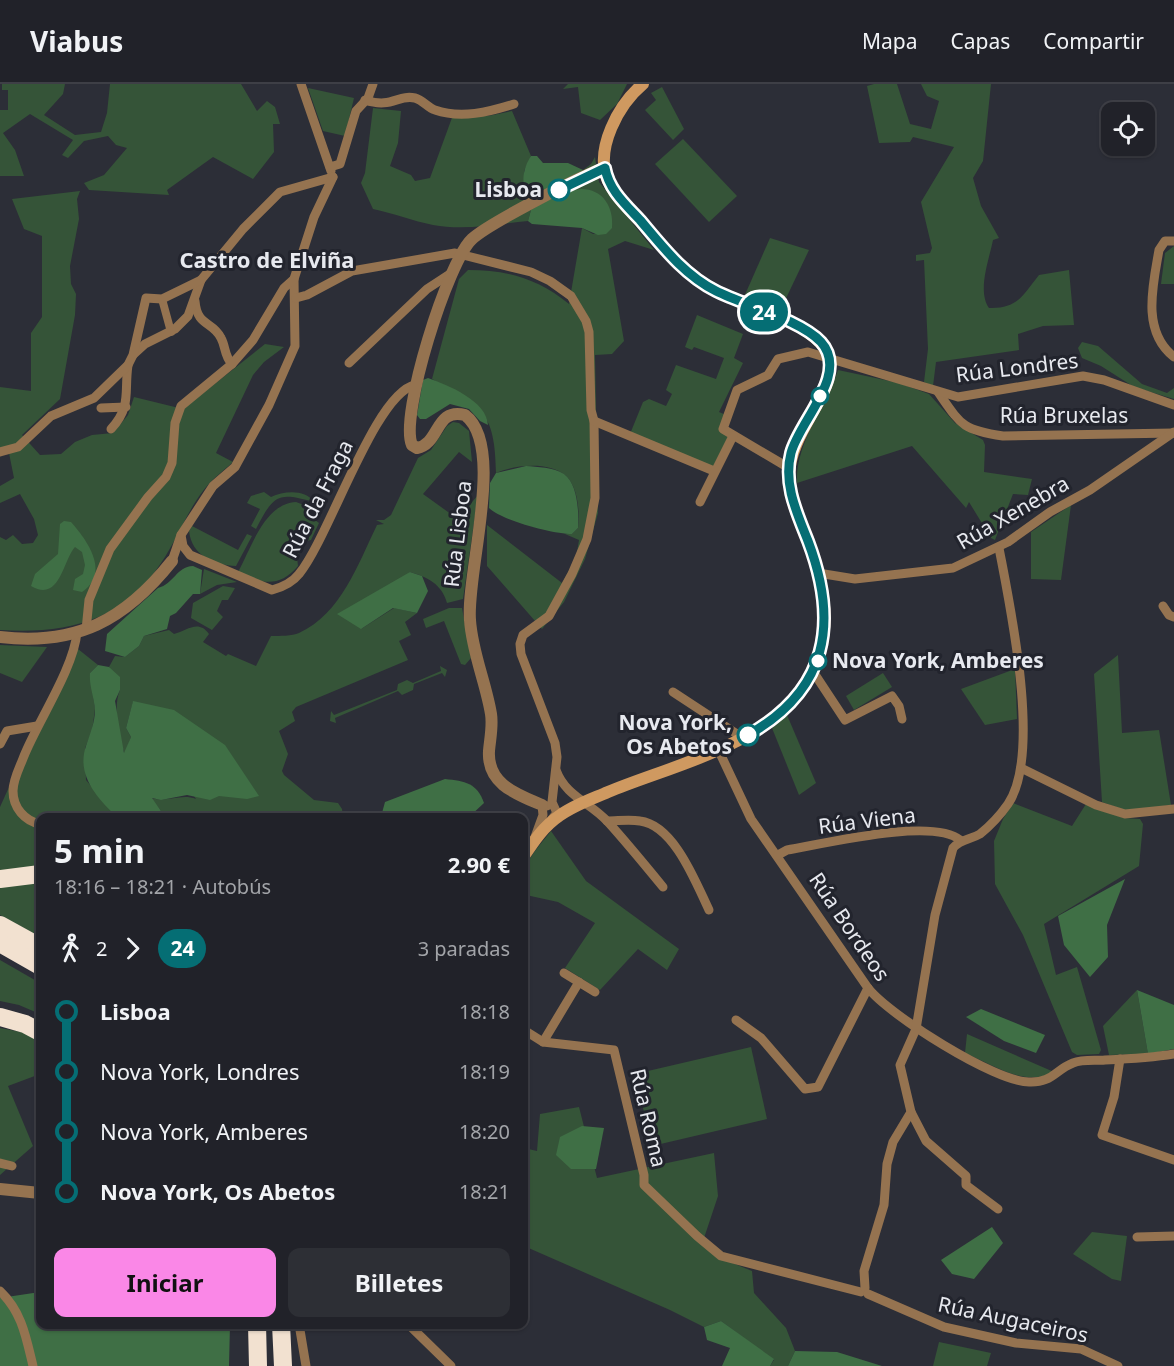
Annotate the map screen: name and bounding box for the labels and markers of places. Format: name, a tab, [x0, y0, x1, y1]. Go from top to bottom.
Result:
place label: Lisboa	[474, 175, 542, 203]
marker: Lisboa	[548, 179, 570, 201]
unlabelled marker	[811, 387, 829, 405]
place label: Nova York, Amberes	[832, 646, 1044, 674]
marker: Nova York, Amberes	[809, 652, 827, 670]
place label: Nova York, Os Abetos	[619, 708, 732, 760]
marker: Nova York, Os Abetos	[737, 724, 759, 746]

